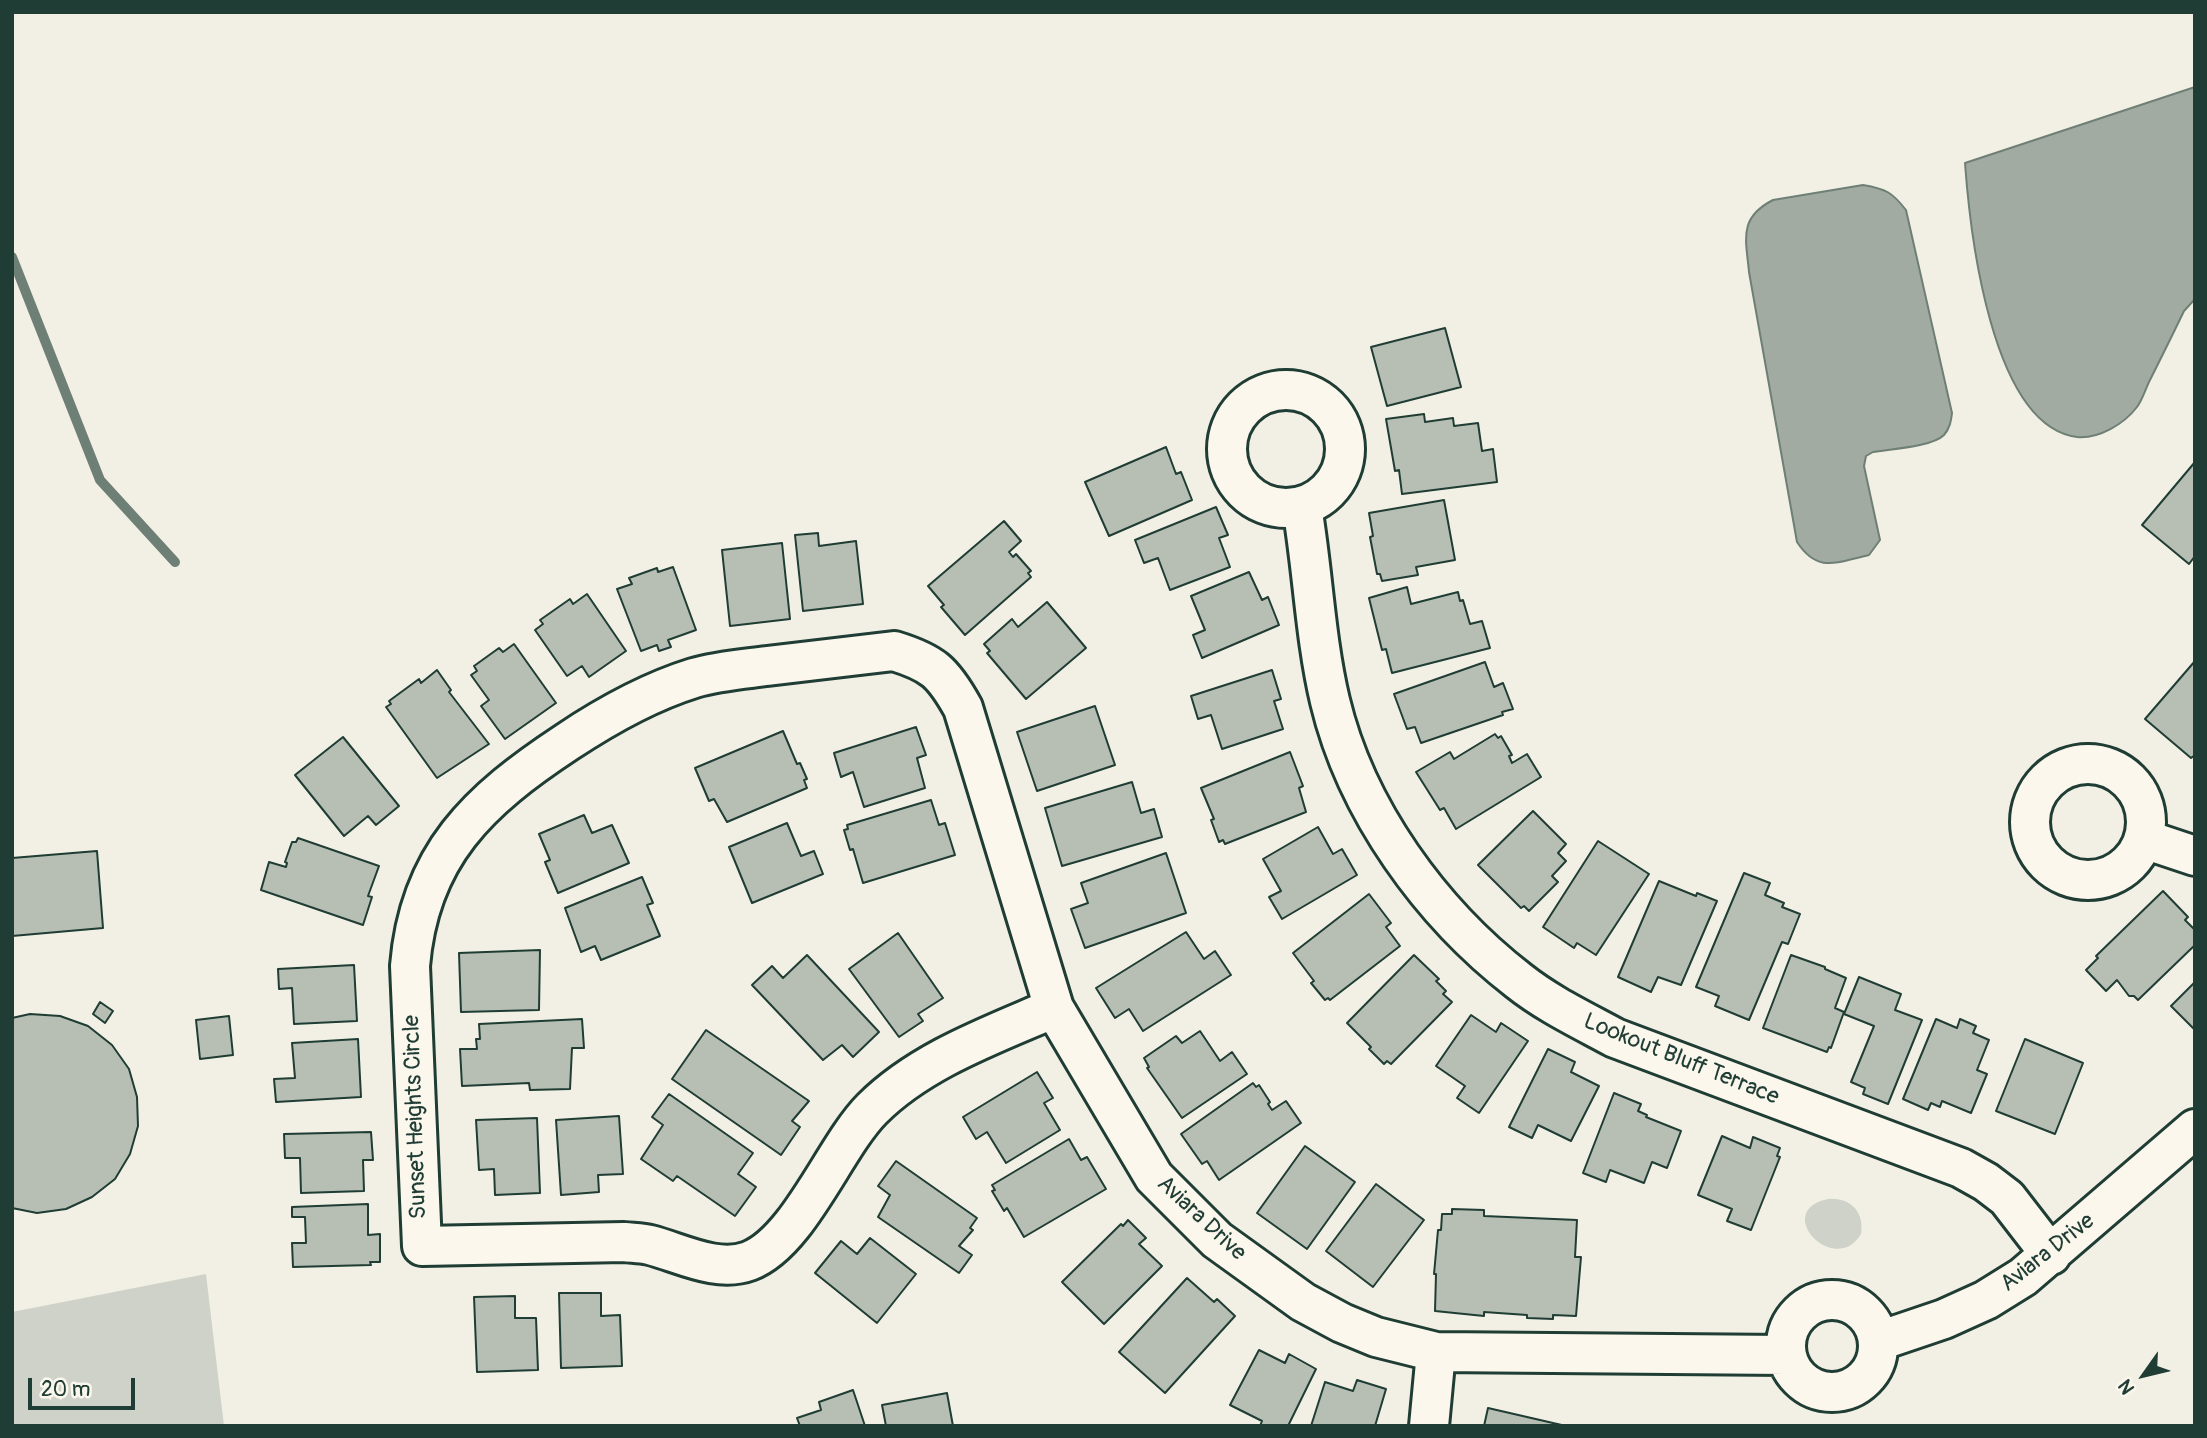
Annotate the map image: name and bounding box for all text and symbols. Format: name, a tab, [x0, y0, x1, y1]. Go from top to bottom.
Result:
street label: Lookout Bluff Terrace	[1579, 1008, 1783, 1112]
street label: Sunset Heights Circle	[399, 1014, 433, 1220]
street label: Aviara Drive	[1151, 1171, 1251, 1267]
street label: Aviara Drive	[1995, 1208, 2101, 1298]
north arrow	[2109, 1340, 2179, 1410]
scale bar	[32, 1364, 138, 1408]
text: N	[2113, 1375, 2140, 1399]
text: 20 m	[41, 1376, 90, 1403]

